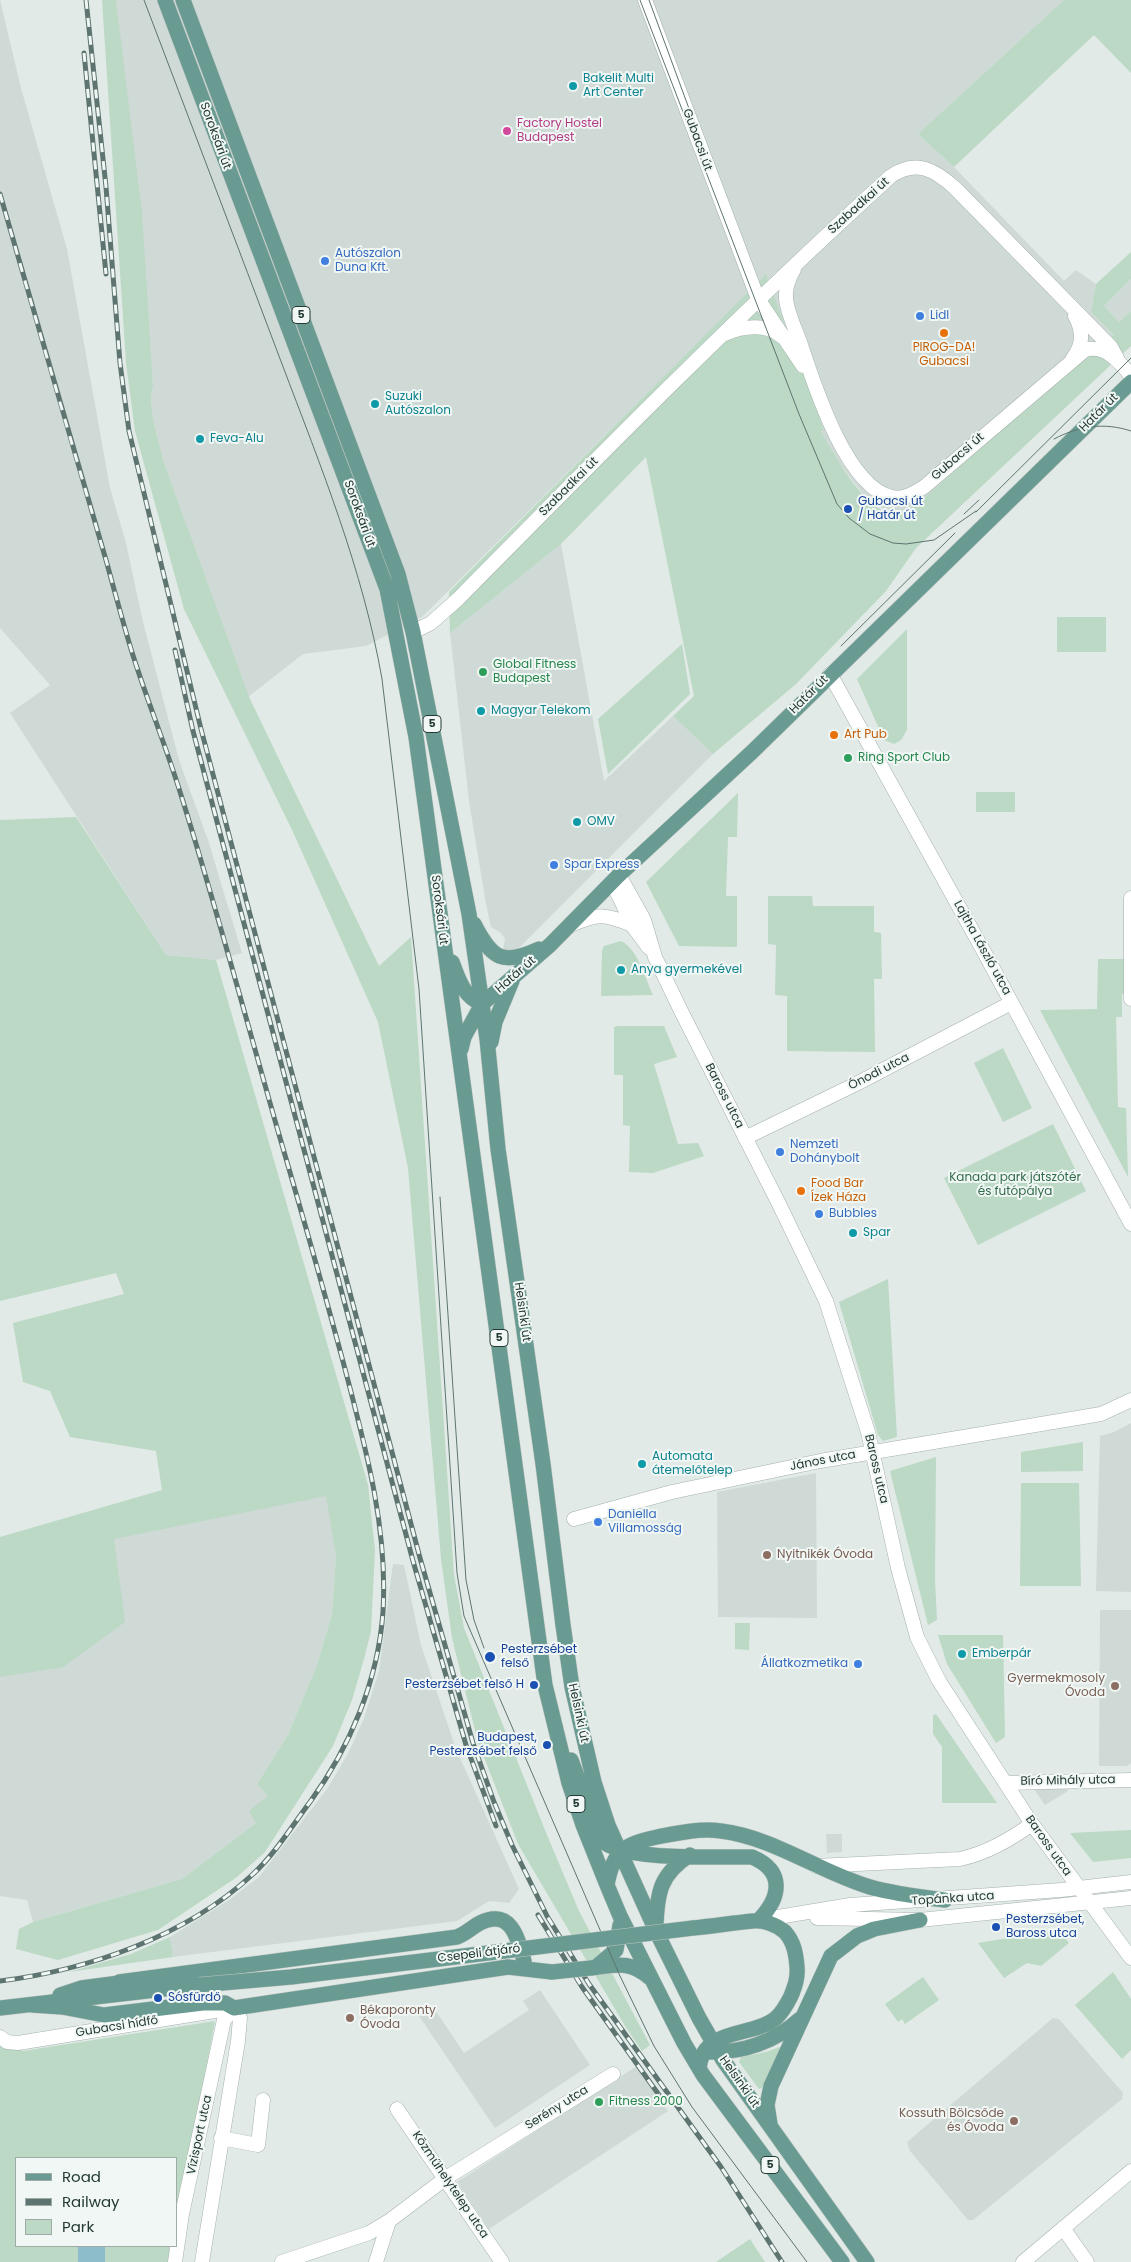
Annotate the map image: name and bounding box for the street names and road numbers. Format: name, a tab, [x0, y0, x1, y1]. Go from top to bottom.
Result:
street label: Soroksári út	[196, 101, 234, 171]
street label: Gubacsi út	[679, 107, 715, 173]
street label: Szabadkai út	[825, 175, 893, 237]
road number: 5	[292, 306, 310, 324]
street label: Határ út	[1077, 391, 1121, 435]
street label: Gubacsi út	[929, 430, 987, 484]
street label: Szabadkai út	[537, 455, 601, 519]
street label: Soroksári út	[340, 479, 378, 549]
street label: Határ út	[787, 673, 831, 717]
road number: 5	[423, 716, 441, 732]
street label: Soroksári út	[428, 874, 450, 946]
street label: Lajtha László utca	[950, 898, 1014, 998]
street label: Határ út	[493, 954, 539, 996]
street label: Ónodi utca	[846, 1050, 912, 1094]
street label: Baross utca	[702, 1061, 746, 1131]
street label: Helsinki út	[511, 1281, 533, 1343]
road number: 5	[490, 1330, 508, 1346]
street label: Baross utca	[861, 1433, 891, 1505]
street label: János utca	[789, 1448, 857, 1474]
street label: Helsinki út	[565, 1682, 591, 1744]
street label: Bíró Mihály utca	[1020, 1773, 1116, 1789]
road number: 5	[567, 1796, 585, 1812]
street label: Baross utca	[1022, 1813, 1074, 1879]
street label: Topánka utca	[911, 1889, 995, 1909]
street label: Csepeli átjáró	[437, 1942, 521, 1966]
street label: Gubacsi hídfő	[75, 2013, 159, 2041]
street label: Helsinki út	[716, 2053, 762, 2111]
street label: Serény utca	[523, 2083, 591, 2133]
street label: Vízisport utca	[185, 2094, 215, 2176]
street label: Közműhelytelep utca	[409, 2129, 491, 2241]
road number: 5	[761, 2156, 779, 2174]

